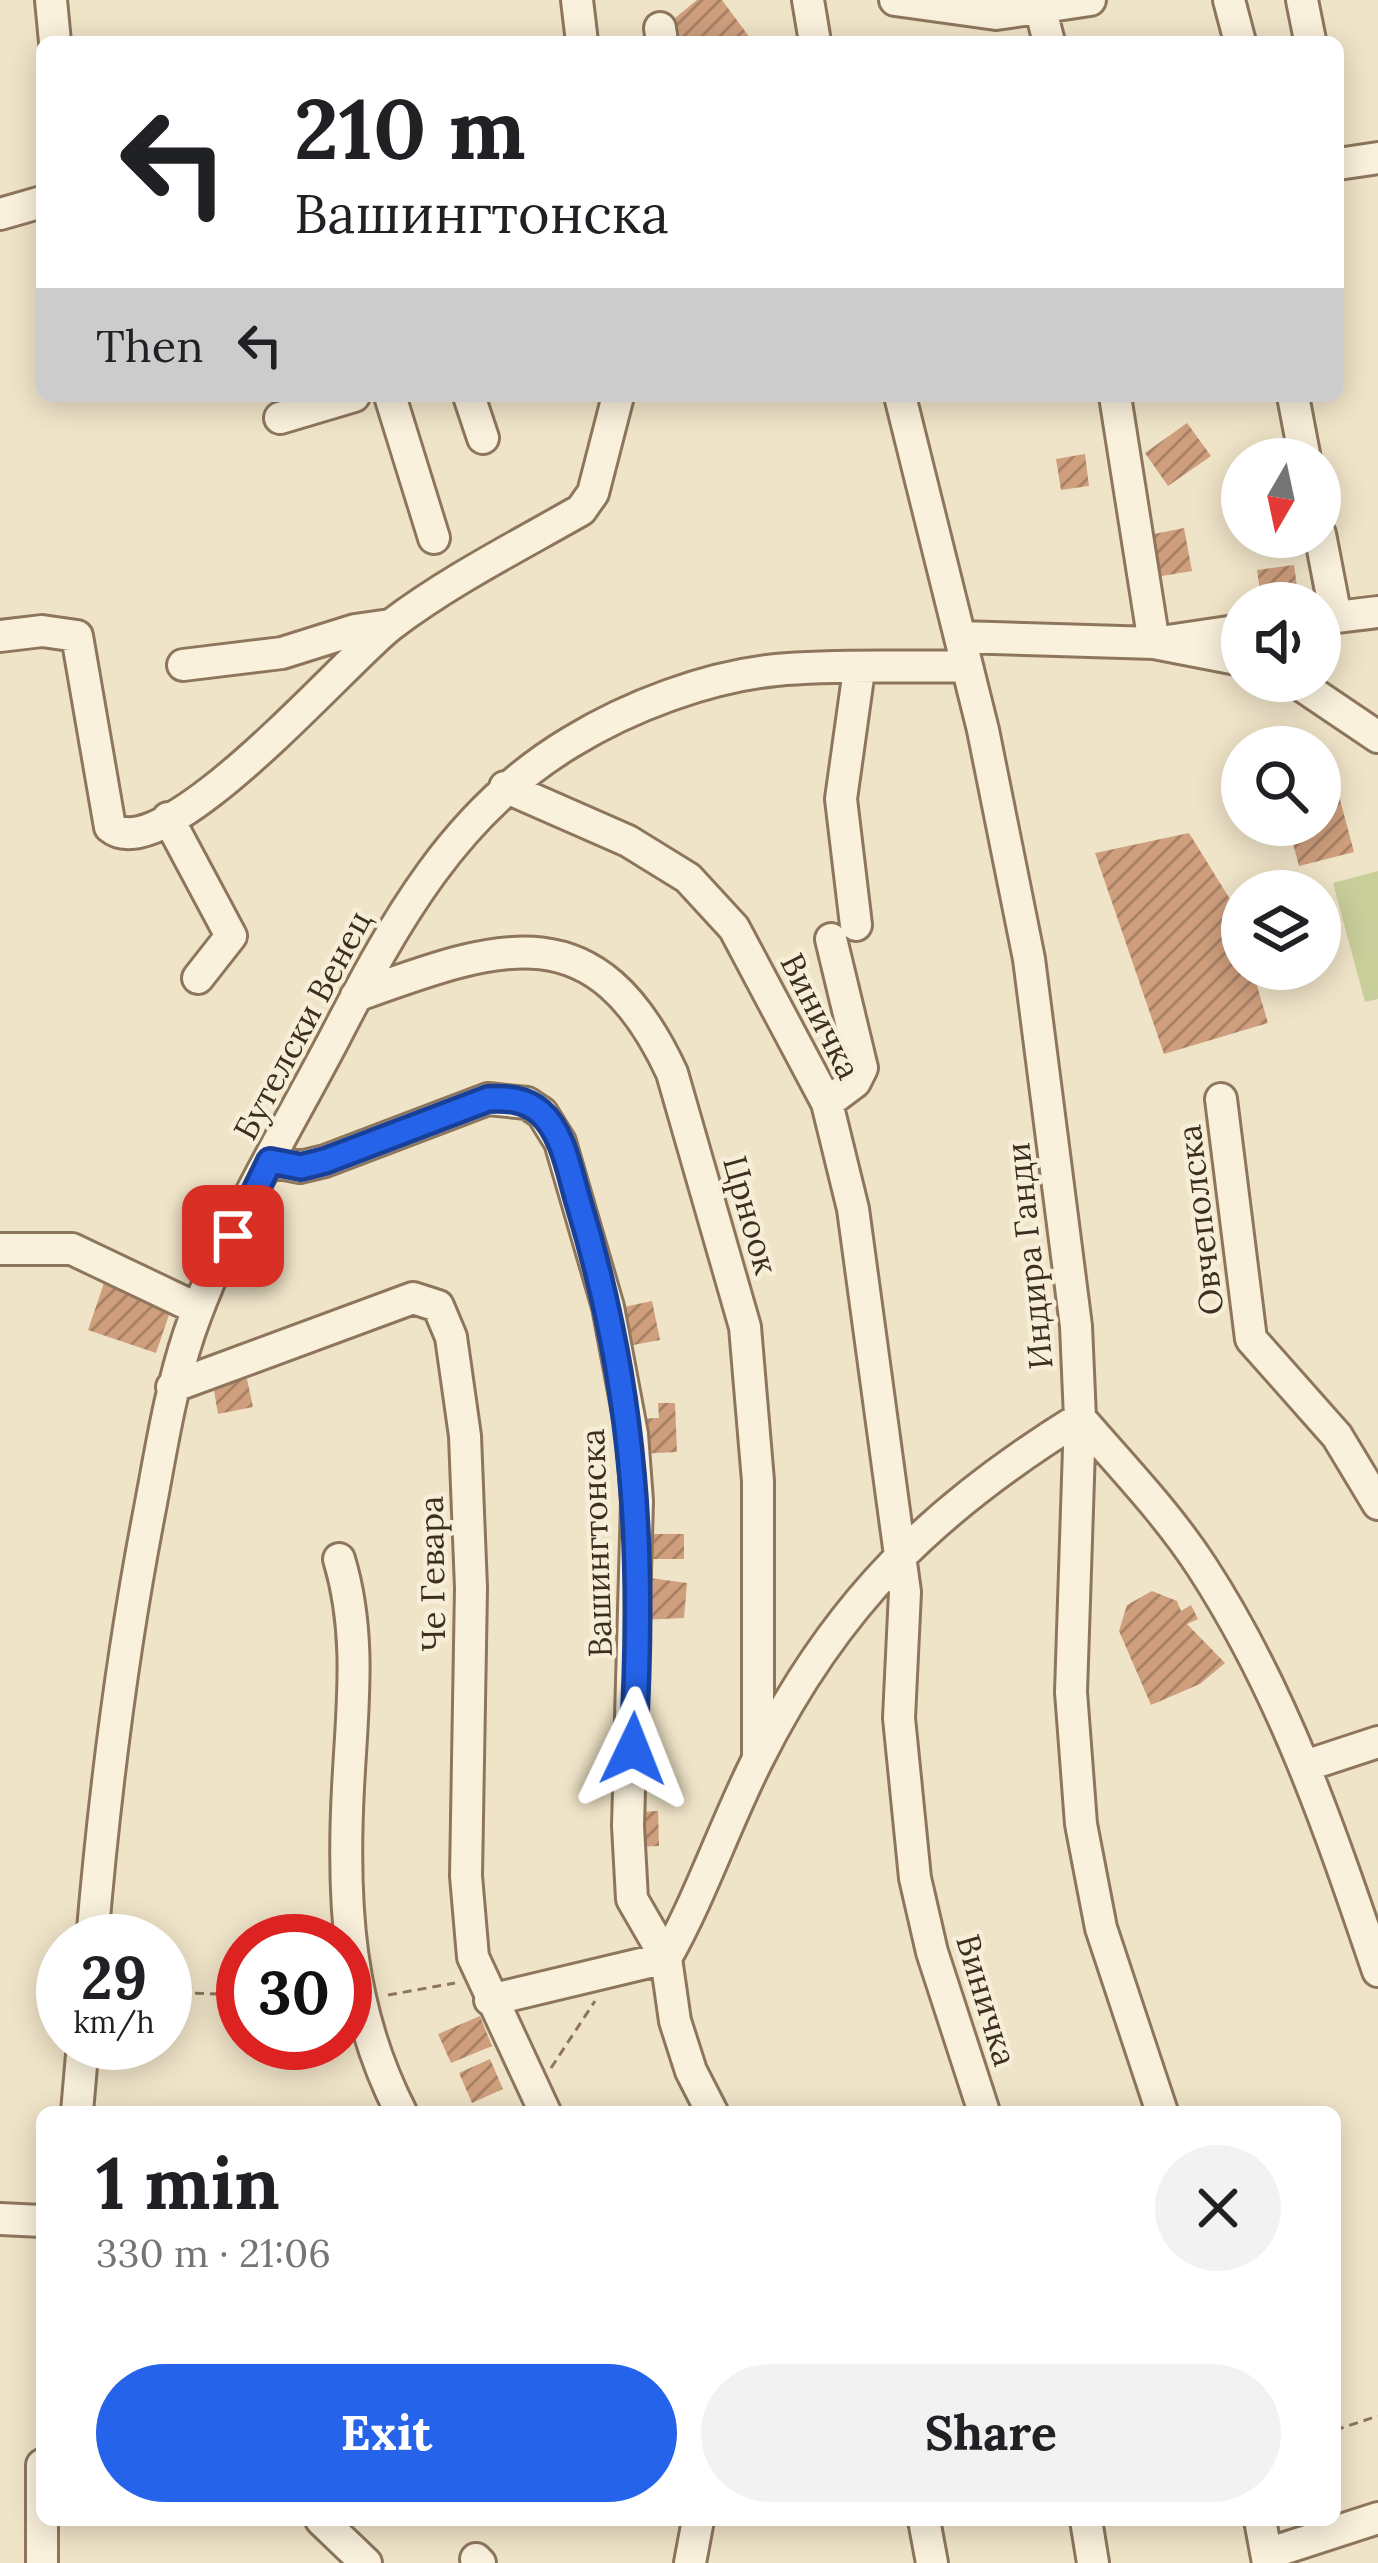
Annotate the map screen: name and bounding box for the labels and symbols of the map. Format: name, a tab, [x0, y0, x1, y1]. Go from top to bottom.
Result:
north arrow	[1221, 438, 1341, 558]
street label: Бутелски Венец	[224, 903, 380, 1147]
street label: Виничка	[772, 946, 870, 1086]
street label: Овчеполска	[1168, 1123, 1232, 1317]
street label: Индира Ганди	[996, 1141, 1062, 1371]
street label: Црноок	[714, 1151, 788, 1279]
pin	[182, 1185, 284, 1287]
street label: Вашингтонска	[571, 1428, 621, 1658]
street label: Че Гевара	[410, 1496, 454, 1652]
position arrow	[570, 1686, 696, 1812]
speed limit sign: 30	[216, 1914, 372, 2070]
street label: Виничка	[947, 1929, 1027, 2071]

